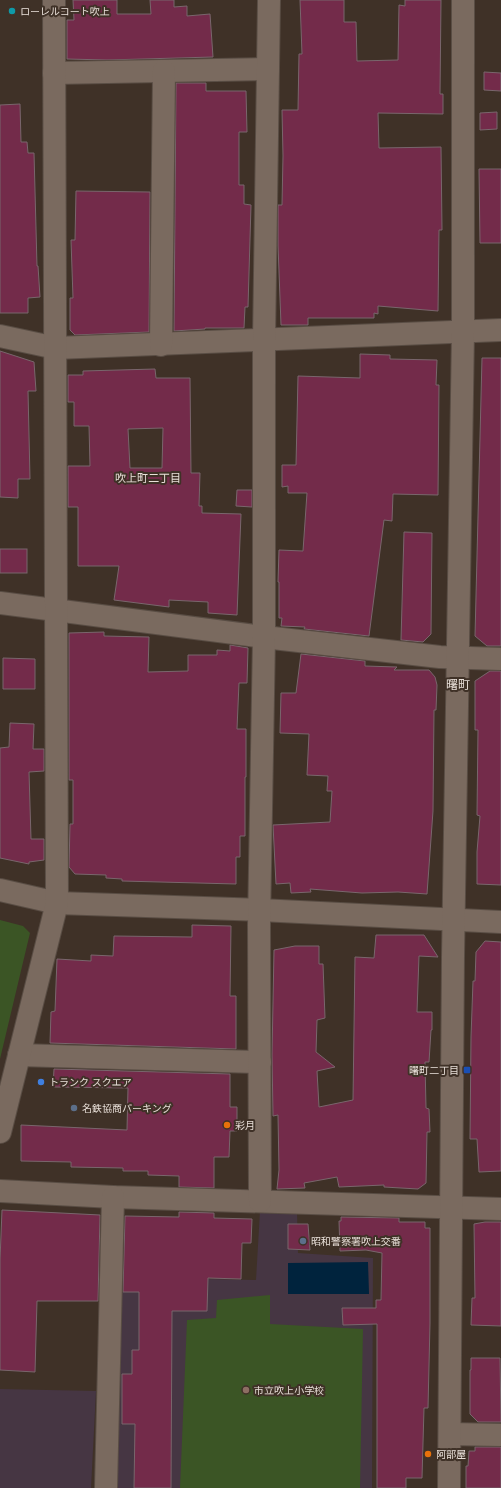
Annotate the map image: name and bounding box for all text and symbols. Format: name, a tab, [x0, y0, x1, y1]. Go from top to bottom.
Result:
place label: ローレルコート吹上	[20, 5, 110, 18]
marker: ローレルコート吹上	[7, 6, 17, 16]
district label: 吹上町二丁目	[115, 471, 181, 485]
district label: 曙町	[446, 677, 470, 692]
place label: 曙町二丁目	[409, 1064, 459, 1077]
marker: 曙町二丁目	[462, 1065, 472, 1075]
place label: トランク スクエア	[49, 1076, 132, 1089]
marker: トランク スクエア	[36, 1077, 46, 1087]
place label: 名鉄協商パーキング	[82, 1102, 172, 1115]
marker: 名鉄協商パーキング	[69, 1103, 79, 1113]
place label: 彩月	[235, 1119, 255, 1132]
marker: 彩月	[222, 1120, 232, 1130]
place label: 昭和警察署吹上交番	[311, 1235, 401, 1248]
marker: 昭和警察署吹上交番	[298, 1236, 308, 1246]
place label: 市立吹上小学校	[254, 1384, 324, 1397]
marker: 市立吹上小学校	[241, 1385, 251, 1395]
place label: 阿部屋	[436, 1448, 466, 1461]
marker: 阿部屋	[423, 1449, 433, 1459]

